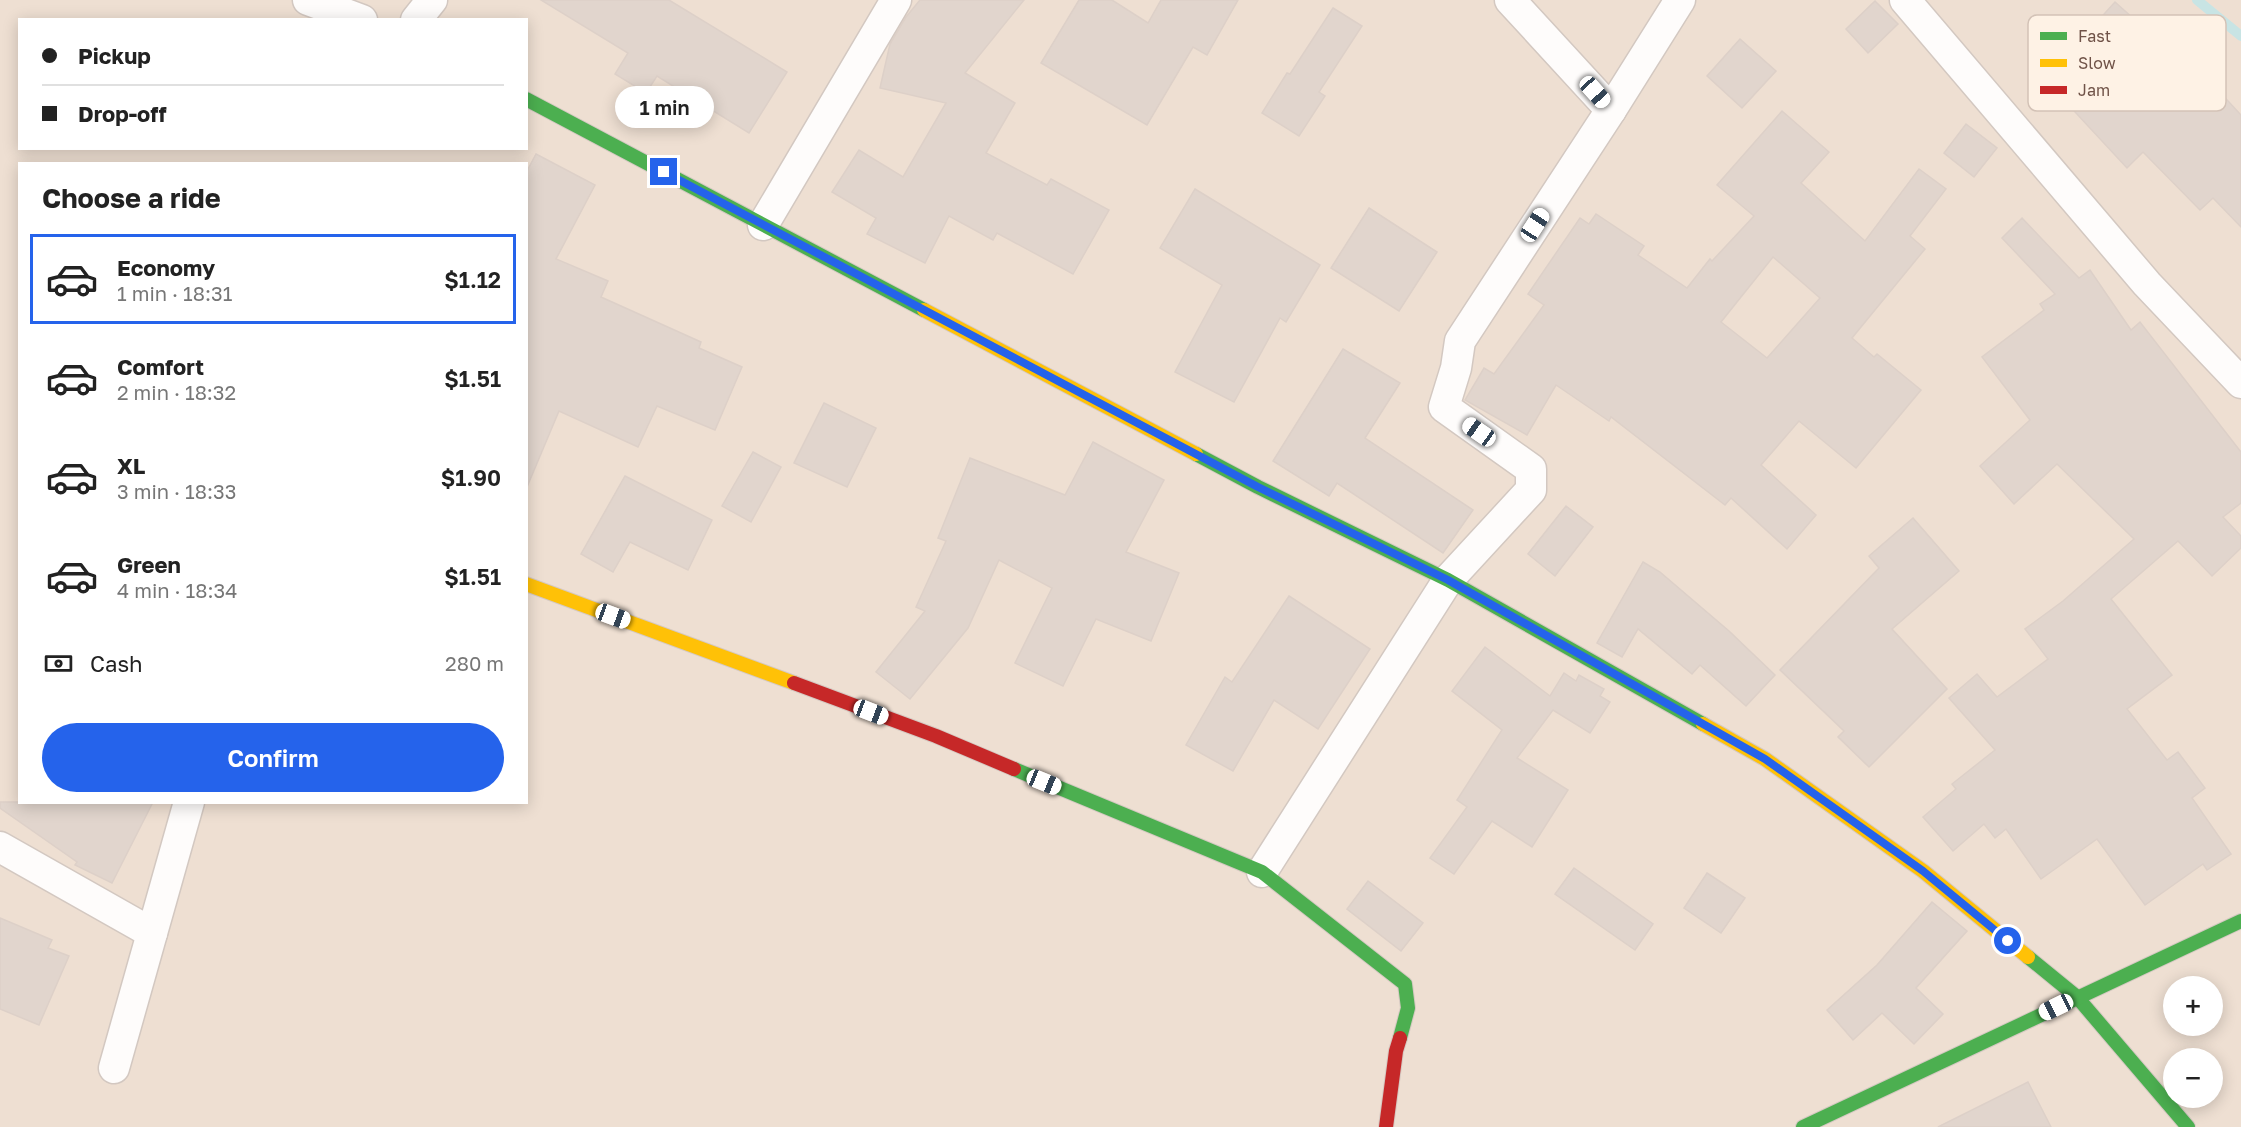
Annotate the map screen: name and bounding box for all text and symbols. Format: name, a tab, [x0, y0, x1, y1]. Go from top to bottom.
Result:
legend	[2028, 15, 2226, 111]
text: Fast	[2078, 26, 2111, 46]
text: Pickup	[78, 42, 151, 69]
text: Slow	[2078, 53, 2116, 73]
car	[1576, 73, 1614, 111]
text: Jam	[2078, 80, 2110, 100]
callout: 1 min	[614, 85, 714, 127]
text: 1 min	[639, 95, 690, 119]
text: Drop-off	[78, 100, 167, 127]
route end	[650, 158, 677, 185]
text: Choose a ride	[42, 182, 221, 214]
car	[1518, 205, 1552, 245]
icon: car	[45, 252, 99, 306]
text: Economy	[117, 254, 215, 281]
text: $1.12	[444, 266, 501, 293]
text: 1 min · 18:31	[117, 281, 232, 305]
icon: car	[45, 351, 99, 405]
text: Comfort	[117, 353, 204, 380]
text: $1.51	[444, 365, 501, 392]
text: 2 min · 18:32	[117, 380, 236, 404]
car	[1459, 414, 1499, 450]
icon: car	[45, 450, 99, 504]
text: XL	[117, 452, 145, 479]
text: $1.90	[441, 464, 501, 491]
text: 3 min · 18:33	[117, 479, 236, 503]
icon: car	[45, 549, 99, 603]
text: Green	[117, 551, 181, 578]
text: $1.51	[444, 563, 501, 590]
text: 4 min · 18:34	[117, 578, 237, 602]
car	[593, 601, 633, 631]
icon: cash	[42, 647, 75, 680]
text: Cash	[90, 650, 143, 677]
text: 280 m	[445, 651, 504, 675]
car	[851, 697, 891, 727]
button: Confirm	[42, 723, 504, 792]
car	[1024, 767, 1064, 797]
route start	[1994, 927, 2021, 954]
map controls	[2163, 976, 2223, 1108]
button: +	[2163, 976, 2223, 1036]
car	[2036, 991, 2076, 1023]
button: −	[2163, 1048, 2223, 1108]

